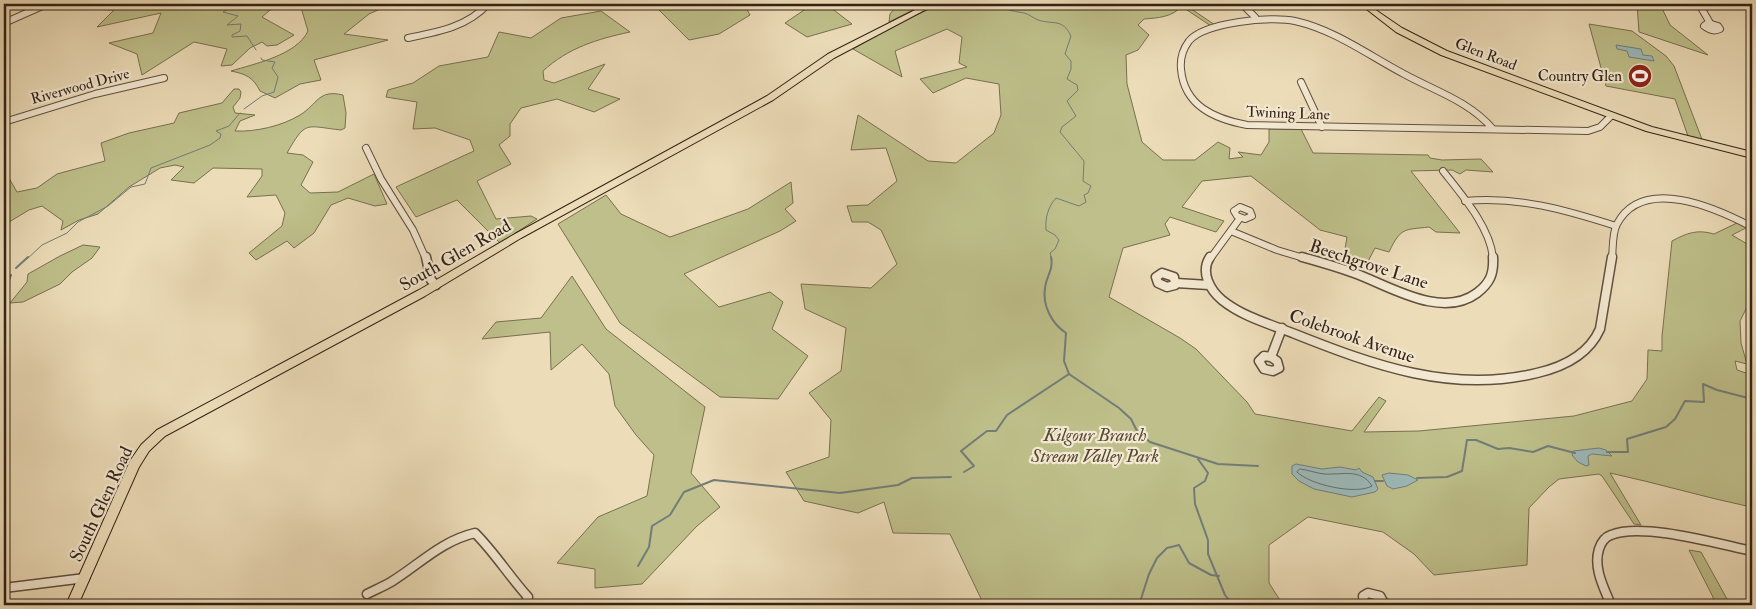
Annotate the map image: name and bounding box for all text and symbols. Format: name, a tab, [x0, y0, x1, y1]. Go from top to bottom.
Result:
street label: Glen Road	[1452, 34, 1520, 75]
sports icon: Country Glen	[1627, 63, 1653, 89]
street label: Riverwood Drive	[29, 64, 132, 109]
place label: Country Glen	[1538, 67, 1622, 86]
street label: Twining Lane	[1246, 103, 1330, 124]
street label: South Glen Road	[395, 214, 515, 297]
street label: Beechgrove Lane	[1306, 234, 1432, 295]
street label: Colebrook Avenue	[1286, 304, 1418, 369]
park label: Kilgour Branch Stream Valley Park	[1030, 424, 1159, 468]
street label: South Glen Road	[65, 443, 138, 566]

